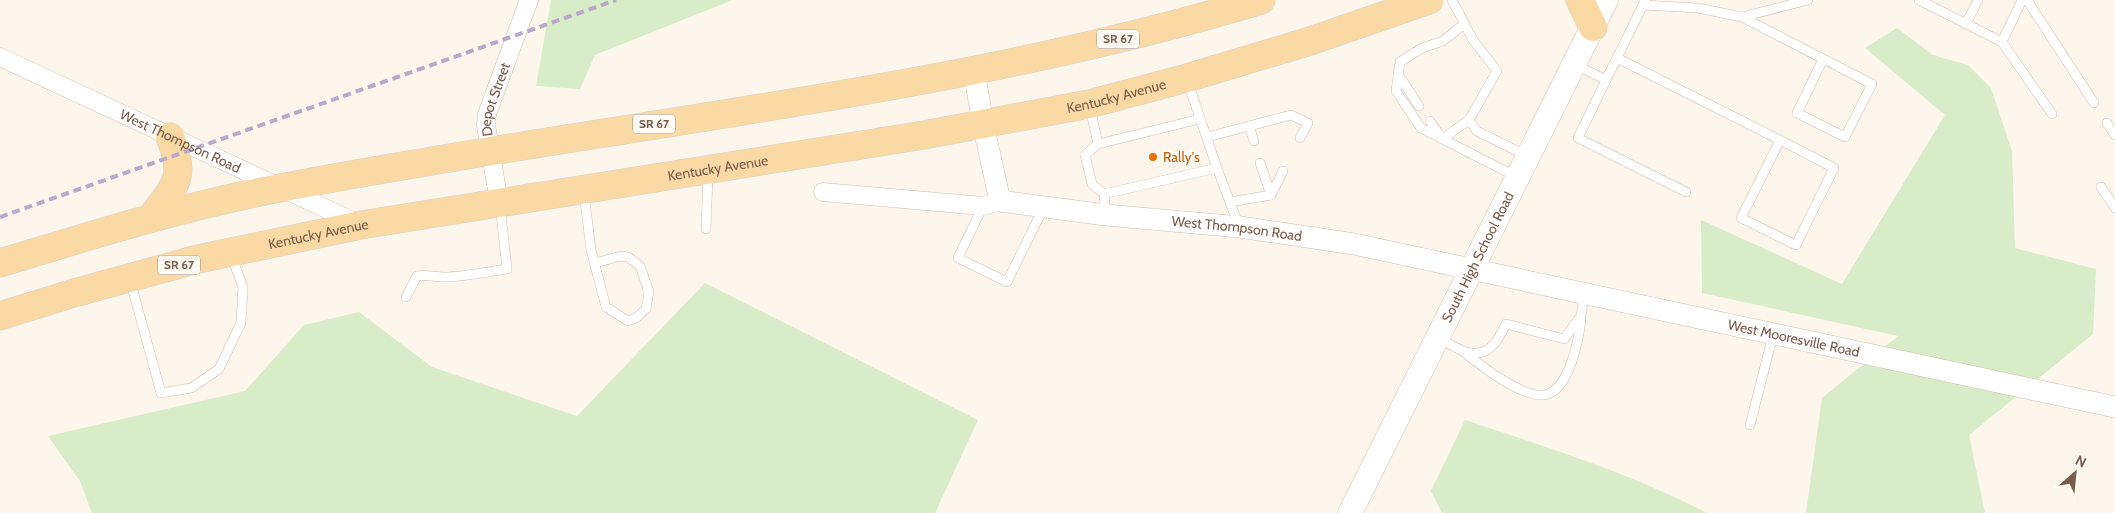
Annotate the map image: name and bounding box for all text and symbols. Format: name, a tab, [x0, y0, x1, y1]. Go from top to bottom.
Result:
road number: SR 67	[1097, 30, 1139, 48]
street label: Depot Street	[477, 60, 514, 138]
street label: Kentucky Avenue	[1065, 75, 1168, 117]
street label: West Thompson Road	[117, 105, 244, 177]
road number: SR 67	[633, 115, 675, 134]
place label: Rally's	[1163, 148, 1200, 166]
street label: Kentucky Avenue	[666, 151, 770, 185]
marker: Rally's	[1147, 151, 1159, 163]
street label: South High School Road	[1438, 189, 1518, 325]
street label: West Thompson Road	[1171, 212, 1303, 245]
street label: Kentucky Avenue	[267, 215, 370, 253]
road number: SR 67	[158, 256, 200, 274]
street label: West Mooresville Road	[1726, 315, 1861, 361]
north arrow	[2050, 448, 2100, 498]
text: N	[2072, 451, 2089, 472]

